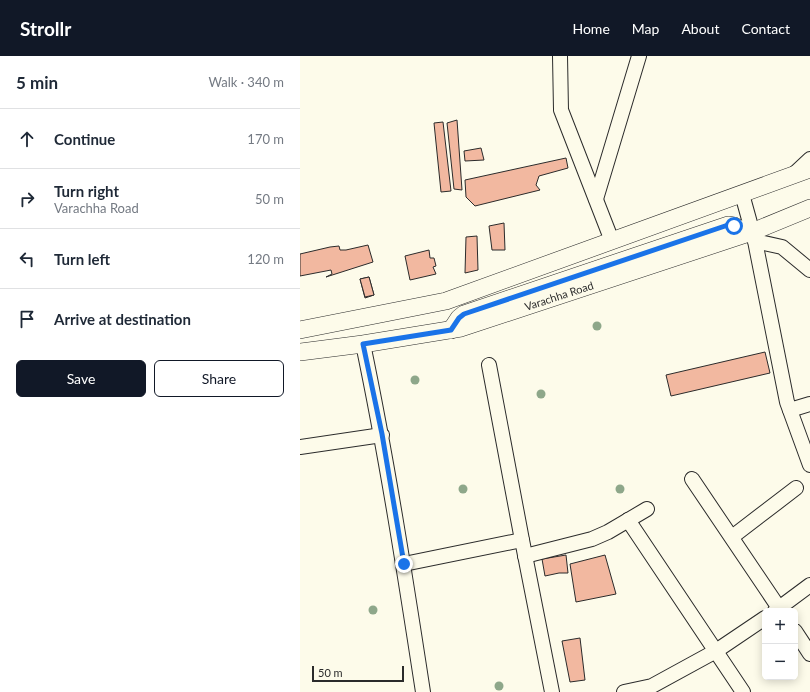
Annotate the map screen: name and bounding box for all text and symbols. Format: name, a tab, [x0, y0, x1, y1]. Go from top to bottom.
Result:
text: Strollr	[20, 17, 71, 40]
text: Home	[572, 20, 610, 37]
text: Map	[632, 20, 659, 37]
text: About	[681, 20, 719, 37]
text: Contact	[741, 20, 790, 37]
text: 5 min	[16, 72, 58, 93]
text: Walk · 340 m	[208, 74, 284, 90]
icon: ahead	[16, 128, 38, 150]
text: Continue	[54, 130, 115, 148]
text: 170 m	[247, 131, 284, 147]
text: Turn right	[54, 182, 119, 200]
icon: right	[16, 188, 38, 210]
text: 50 m	[255, 191, 284, 207]
text: Varachha Road	[54, 200, 139, 216]
route start	[725, 217, 743, 235]
icon: left	[16, 248, 38, 270]
text: Turn left	[54, 250, 110, 268]
text: 120 m	[247, 251, 284, 267]
street label: Varachha Road	[523, 278, 595, 313]
icon: arrive	[16, 308, 38, 330]
text: Arrive at destination	[54, 310, 191, 328]
button: Save	[16, 360, 146, 397]
button: Share	[154, 360, 284, 397]
route end	[395, 555, 413, 573]
map controls	[762, 608, 798, 680]
button: +	[762, 608, 798, 644]
button: −	[762, 644, 798, 680]
scale bar	[312, 664, 404, 683]
text: 50 m	[318, 666, 343, 679]

